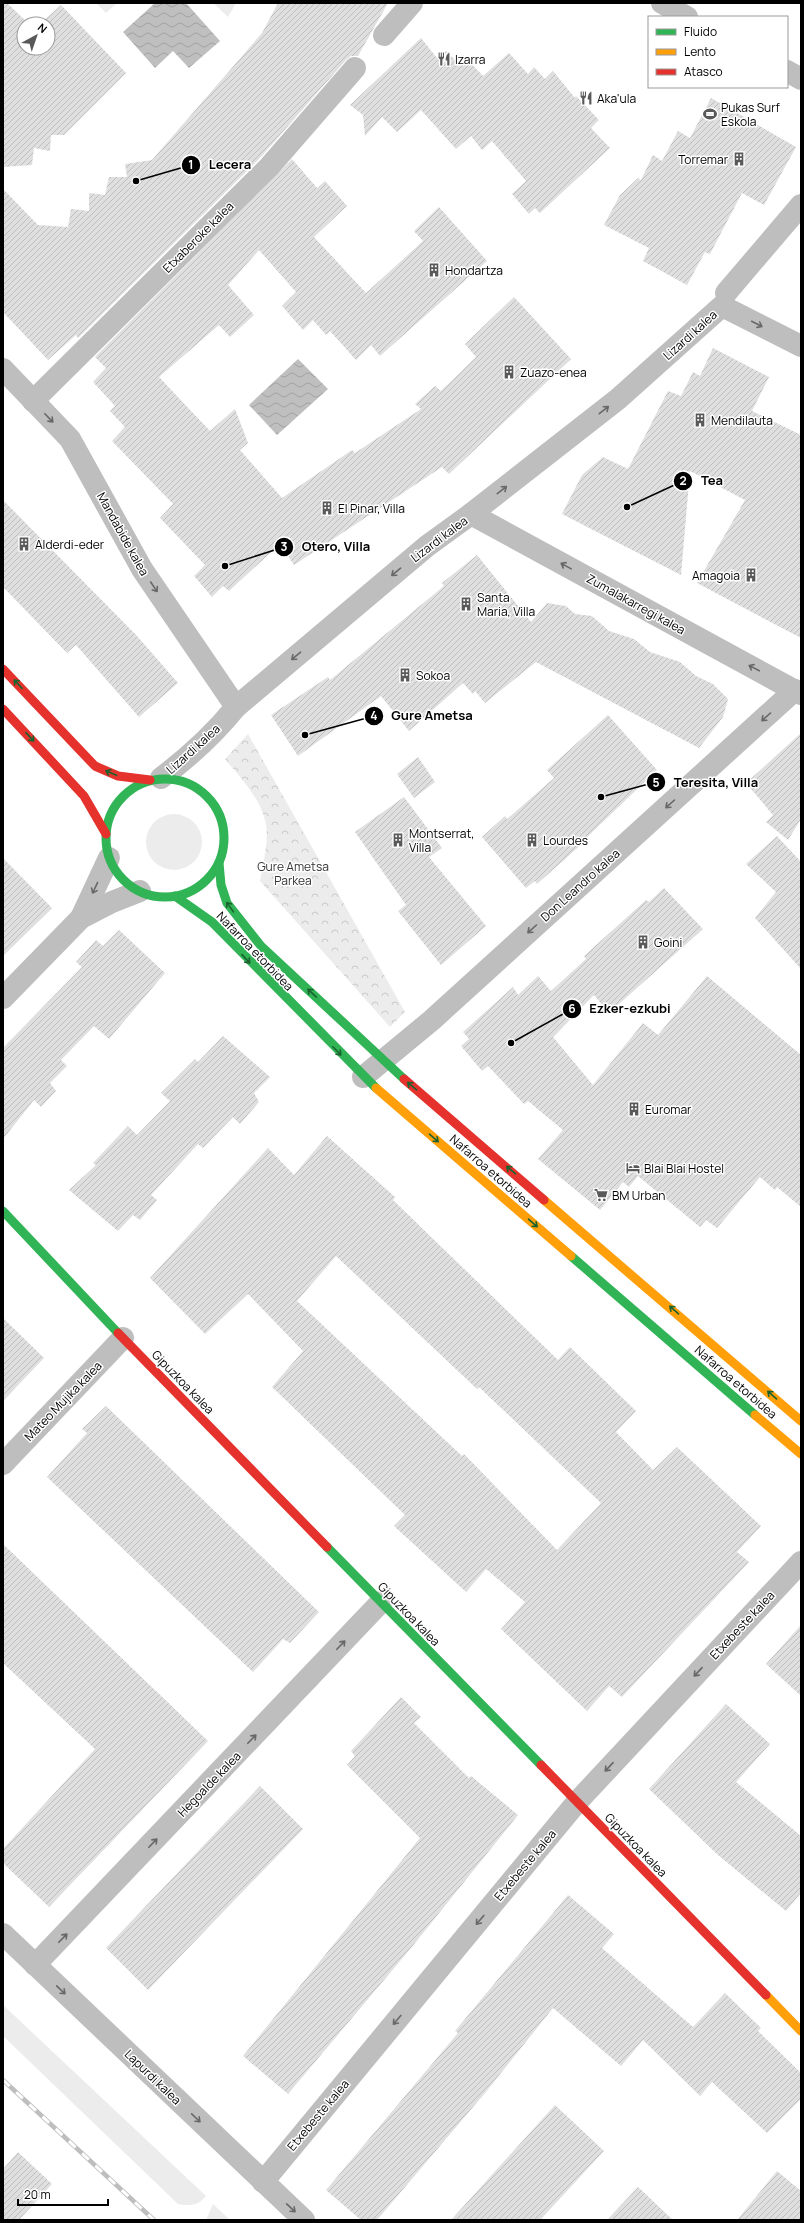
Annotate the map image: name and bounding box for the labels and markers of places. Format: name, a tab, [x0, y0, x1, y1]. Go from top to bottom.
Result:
restaurant icon: Izarra	[436, 51, 452, 67]
place label: Izarra	[455, 51, 486, 68]
restaurant icon: Aka'ula	[578, 90, 594, 106]
place label: Aka'ula	[597, 90, 636, 107]
place label: Pukas Surf Eskola	[721, 99, 781, 130]
sports icon: Pukas Surf Eskola	[702, 106, 718, 122]
place label: Torremar	[678, 151, 729, 168]
building icon: Torremar	[731, 151, 747, 167]
callout: Lecera	[181, 152, 260, 177]
building icon: Hondartza	[426, 262, 442, 278]
place label: Hondartza	[445, 262, 503, 279]
building icon: Zuazo-enea	[501, 364, 517, 380]
place label: Zuazo-enea	[520, 364, 587, 381]
building icon: Mendilauta	[692, 412, 708, 428]
place label: Mendilauta	[711, 412, 773, 429]
callout: Tea	[673, 468, 731, 493]
building icon: El Pinar, Villa	[319, 500, 335, 516]
place label: El Pinar, Villa	[338, 500, 405, 517]
callout: Otero, Villa	[274, 534, 378, 559]
building icon: Alderdi-eder	[16, 536, 32, 552]
place label: Alderdi-eder	[35, 536, 105, 553]
place label: Amagoia	[692, 567, 740, 584]
building icon: Amagoia	[743, 567, 759, 583]
place label: Santa Maria, Villa	[477, 589, 535, 620]
building icon: Santa Maria, Villa	[458, 596, 474, 612]
building icon: Sokoa	[397, 667, 413, 683]
place label: Sokoa	[416, 667, 450, 684]
callout: Gure Ametsa	[364, 703, 481, 728]
callout: Teresita, Villa	[646, 770, 767, 795]
place label: Montserrat, Villa	[409, 825, 475, 856]
building icon: Montserrat, Villa	[390, 832, 406, 848]
building icon: Lourdes	[524, 832, 540, 848]
place label: Lourdes	[543, 832, 588, 849]
building icon: Goini	[635, 934, 651, 950]
place label: Goini	[654, 934, 682, 951]
callout: Ezker-ezkubi	[562, 996, 679, 1021]
building icon: Euromar	[626, 1101, 642, 1117]
place label: Euromar	[645, 1101, 692, 1118]
hotel icon: Blai Blai Hostel	[625, 1160, 641, 1176]
place label: Blai Blai Hostel	[644, 1160, 724, 1177]
supermarket icon: BM Urban	[593, 1187, 609, 1203]
place label: BM Urban	[612, 1187, 666, 1204]

